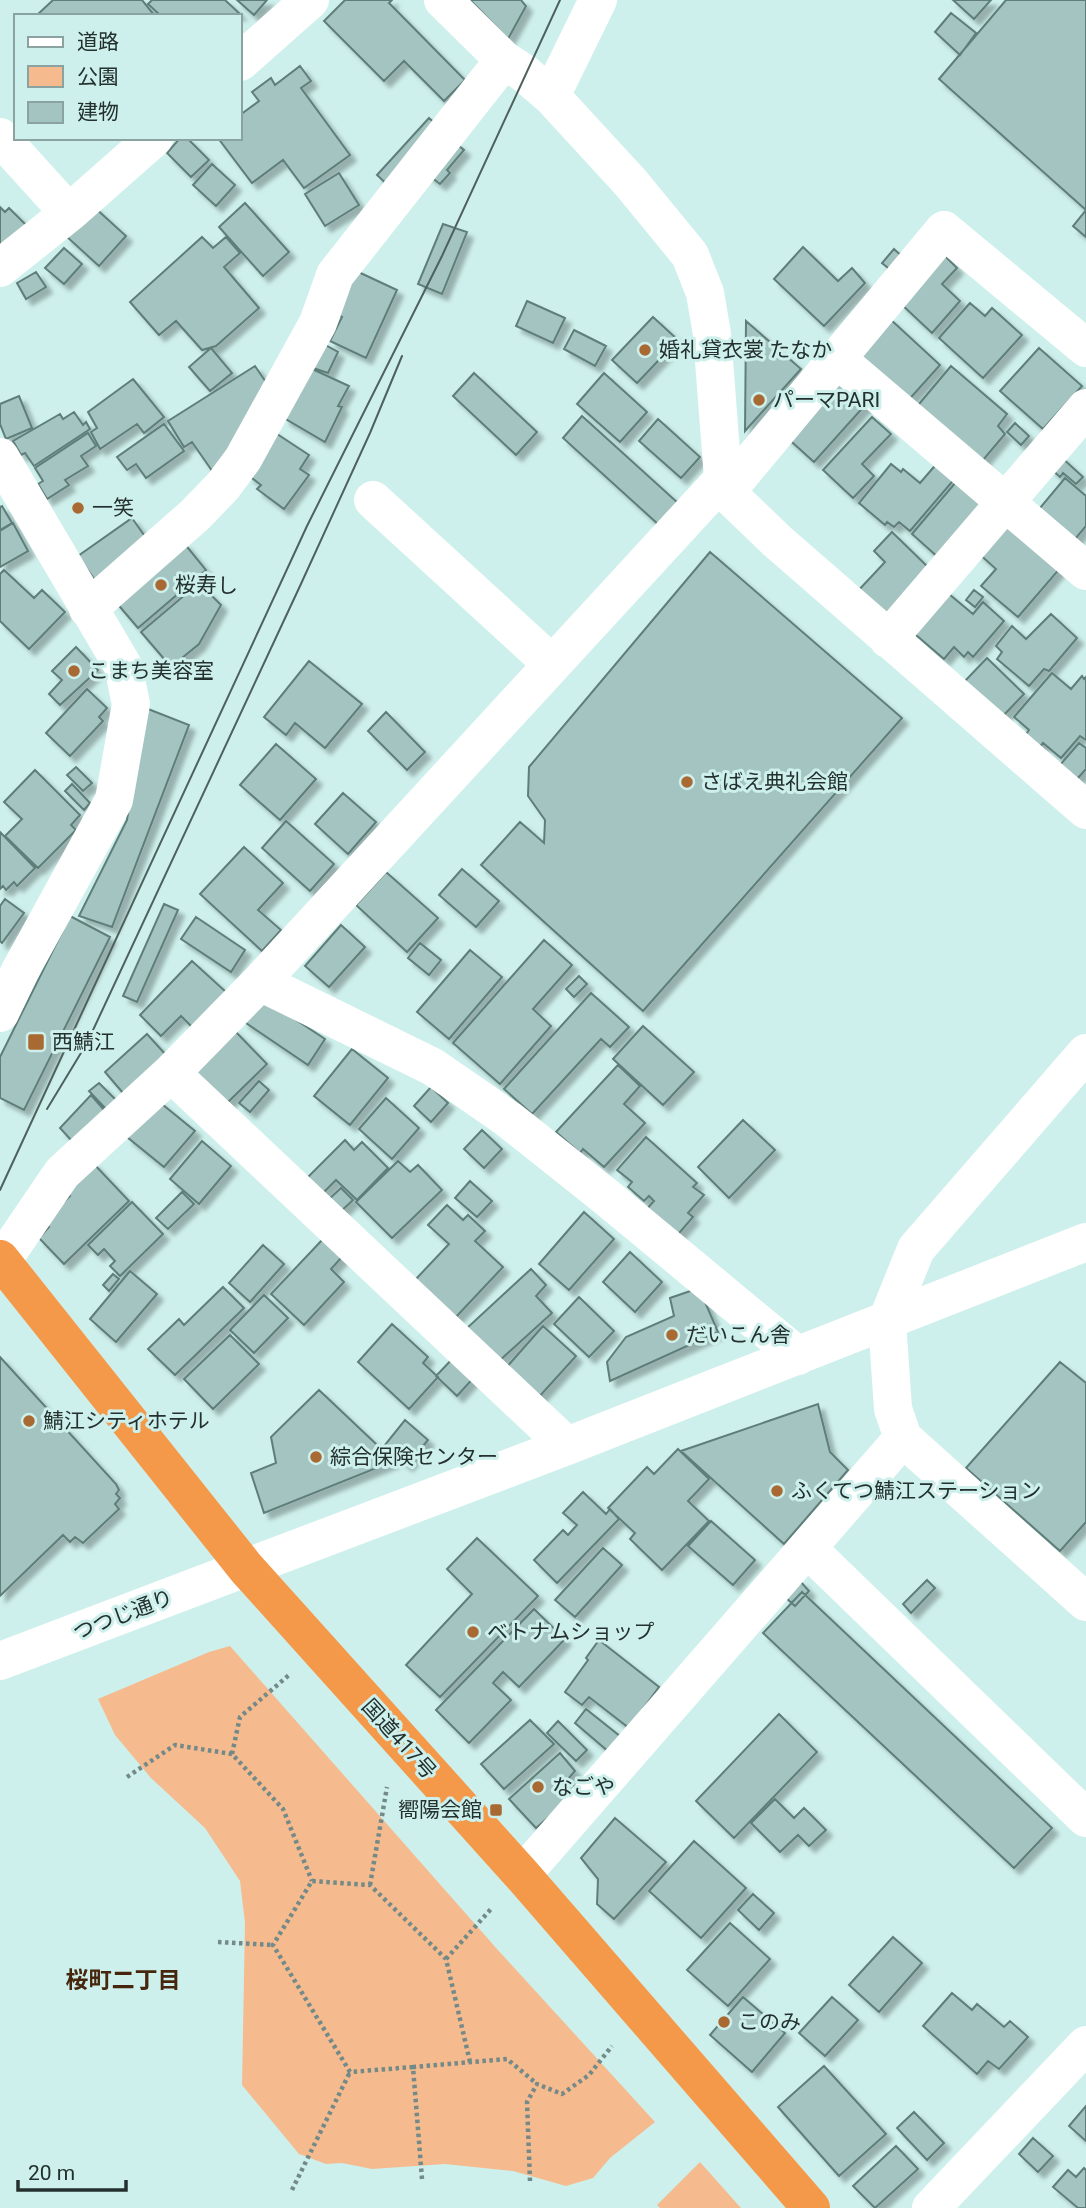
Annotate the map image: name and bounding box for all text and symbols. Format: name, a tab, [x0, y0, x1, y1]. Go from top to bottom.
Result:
legend	[14, 14, 242, 140]
text: 道路	[77, 30, 119, 54]
text: 公園	[77, 65, 119, 89]
text: 建物	[77, 100, 119, 124]
place label: 婚礼貸衣裳 たなか	[659, 338, 832, 362]
marker: 婚礼貸衣裳 たなか	[637, 342, 653, 358]
place label: パーマPARI	[773, 388, 880, 412]
marker: パーマPARI	[751, 392, 767, 408]
place label: 一笑	[92, 496, 134, 520]
marker: 一笑	[70, 500, 86, 516]
place label: 桜寿し	[175, 573, 238, 597]
marker: 桜寿し	[153, 577, 169, 593]
place label: こまち美容室	[88, 659, 214, 683]
marker: こまち美容室	[66, 663, 82, 679]
place label: さばえ典礼会館	[701, 770, 848, 794]
marker: さばえ典礼会館	[679, 774, 695, 790]
place label: 西鯖江	[52, 1030, 115, 1054]
marker: 西鯖江	[26, 1032, 46, 1052]
place label: だいこん舎	[686, 1323, 791, 1347]
marker: だいこん舎	[664, 1327, 680, 1343]
place label: 鯖江シティホテル	[43, 1409, 210, 1433]
marker: 鯖江シティホテル	[21, 1413, 37, 1429]
place label: 綜合保険センター	[330, 1445, 498, 1469]
marker: 綜合保険センター	[308, 1449, 324, 1465]
place label: ふくてつ鯖江ステーション	[791, 1479, 1042, 1503]
marker: ふくてつ鯖江ステーション	[769, 1483, 785, 1499]
street label: つつじ通り	[70, 1585, 176, 1645]
place label: ベトナムショップ	[487, 1620, 654, 1644]
marker: ベトナムショップ	[465, 1624, 481, 1640]
street label: 国道417号	[357, 1694, 441, 1784]
place label: なごや	[552, 1775, 615, 1799]
marker: なごや	[530, 1779, 546, 1795]
place label: 嚮陽会館	[398, 1798, 482, 1822]
marker: 嚮陽会館	[488, 1802, 504, 1818]
district label: 桜町二丁目	[66, 1967, 181, 1994]
place label: このみ	[738, 2010, 801, 2034]
marker: このみ	[716, 2014, 732, 2030]
scale bar	[18, 2148, 126, 2192]
text: 20 m	[28, 2161, 75, 2185]

